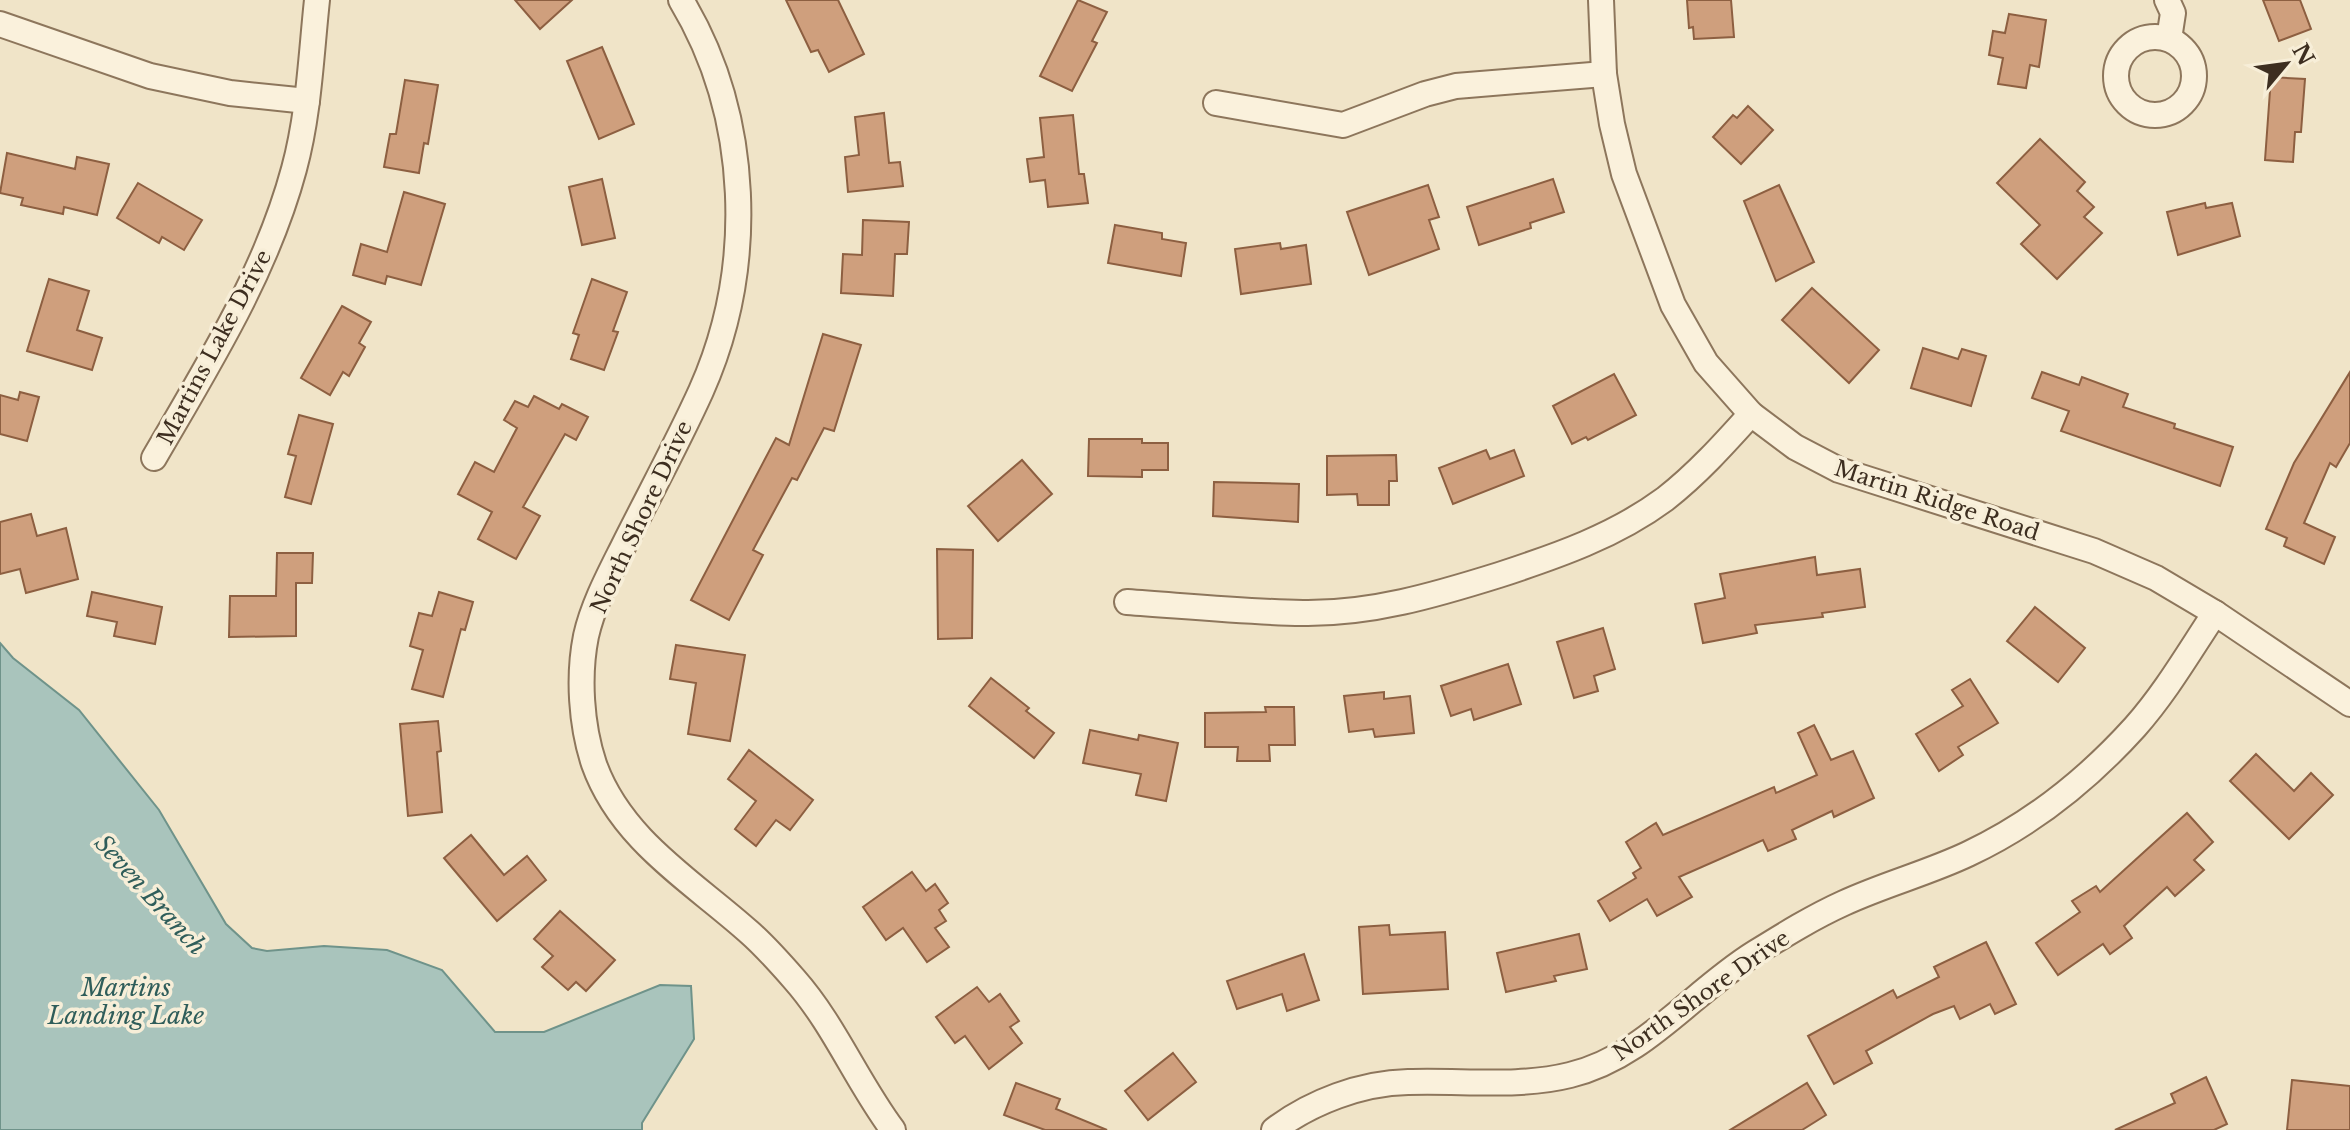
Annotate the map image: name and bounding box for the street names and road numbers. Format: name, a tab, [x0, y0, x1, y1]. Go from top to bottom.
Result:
street label: Martins Lake Drive	[152, 245, 277, 449]
street label: North Shore Drive	[585, 417, 698, 618]
street label: Martin Ridge Road	[1831, 455, 2043, 546]
street label: North Shore Drive	[1608, 924, 1795, 1067]

